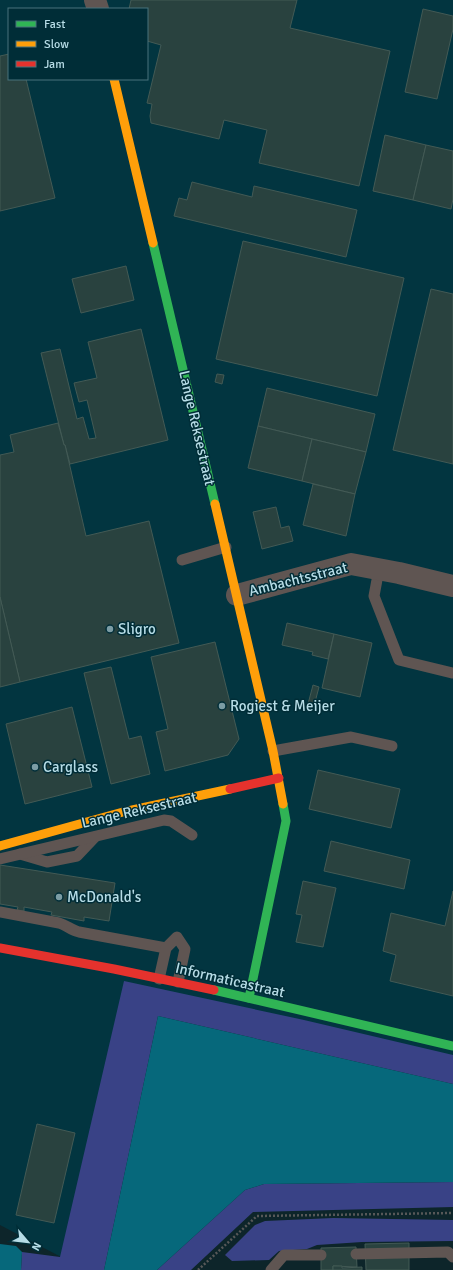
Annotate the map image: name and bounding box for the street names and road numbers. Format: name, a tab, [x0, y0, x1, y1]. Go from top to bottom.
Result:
street label: Lange Reksestraat	[175, 369, 219, 487]
street label: Ambachtsstraat	[247, 558, 349, 600]
street label: Lange Reksestraat	[80, 788, 198, 832]
street label: Informaticastraat	[173, 959, 287, 1001]

